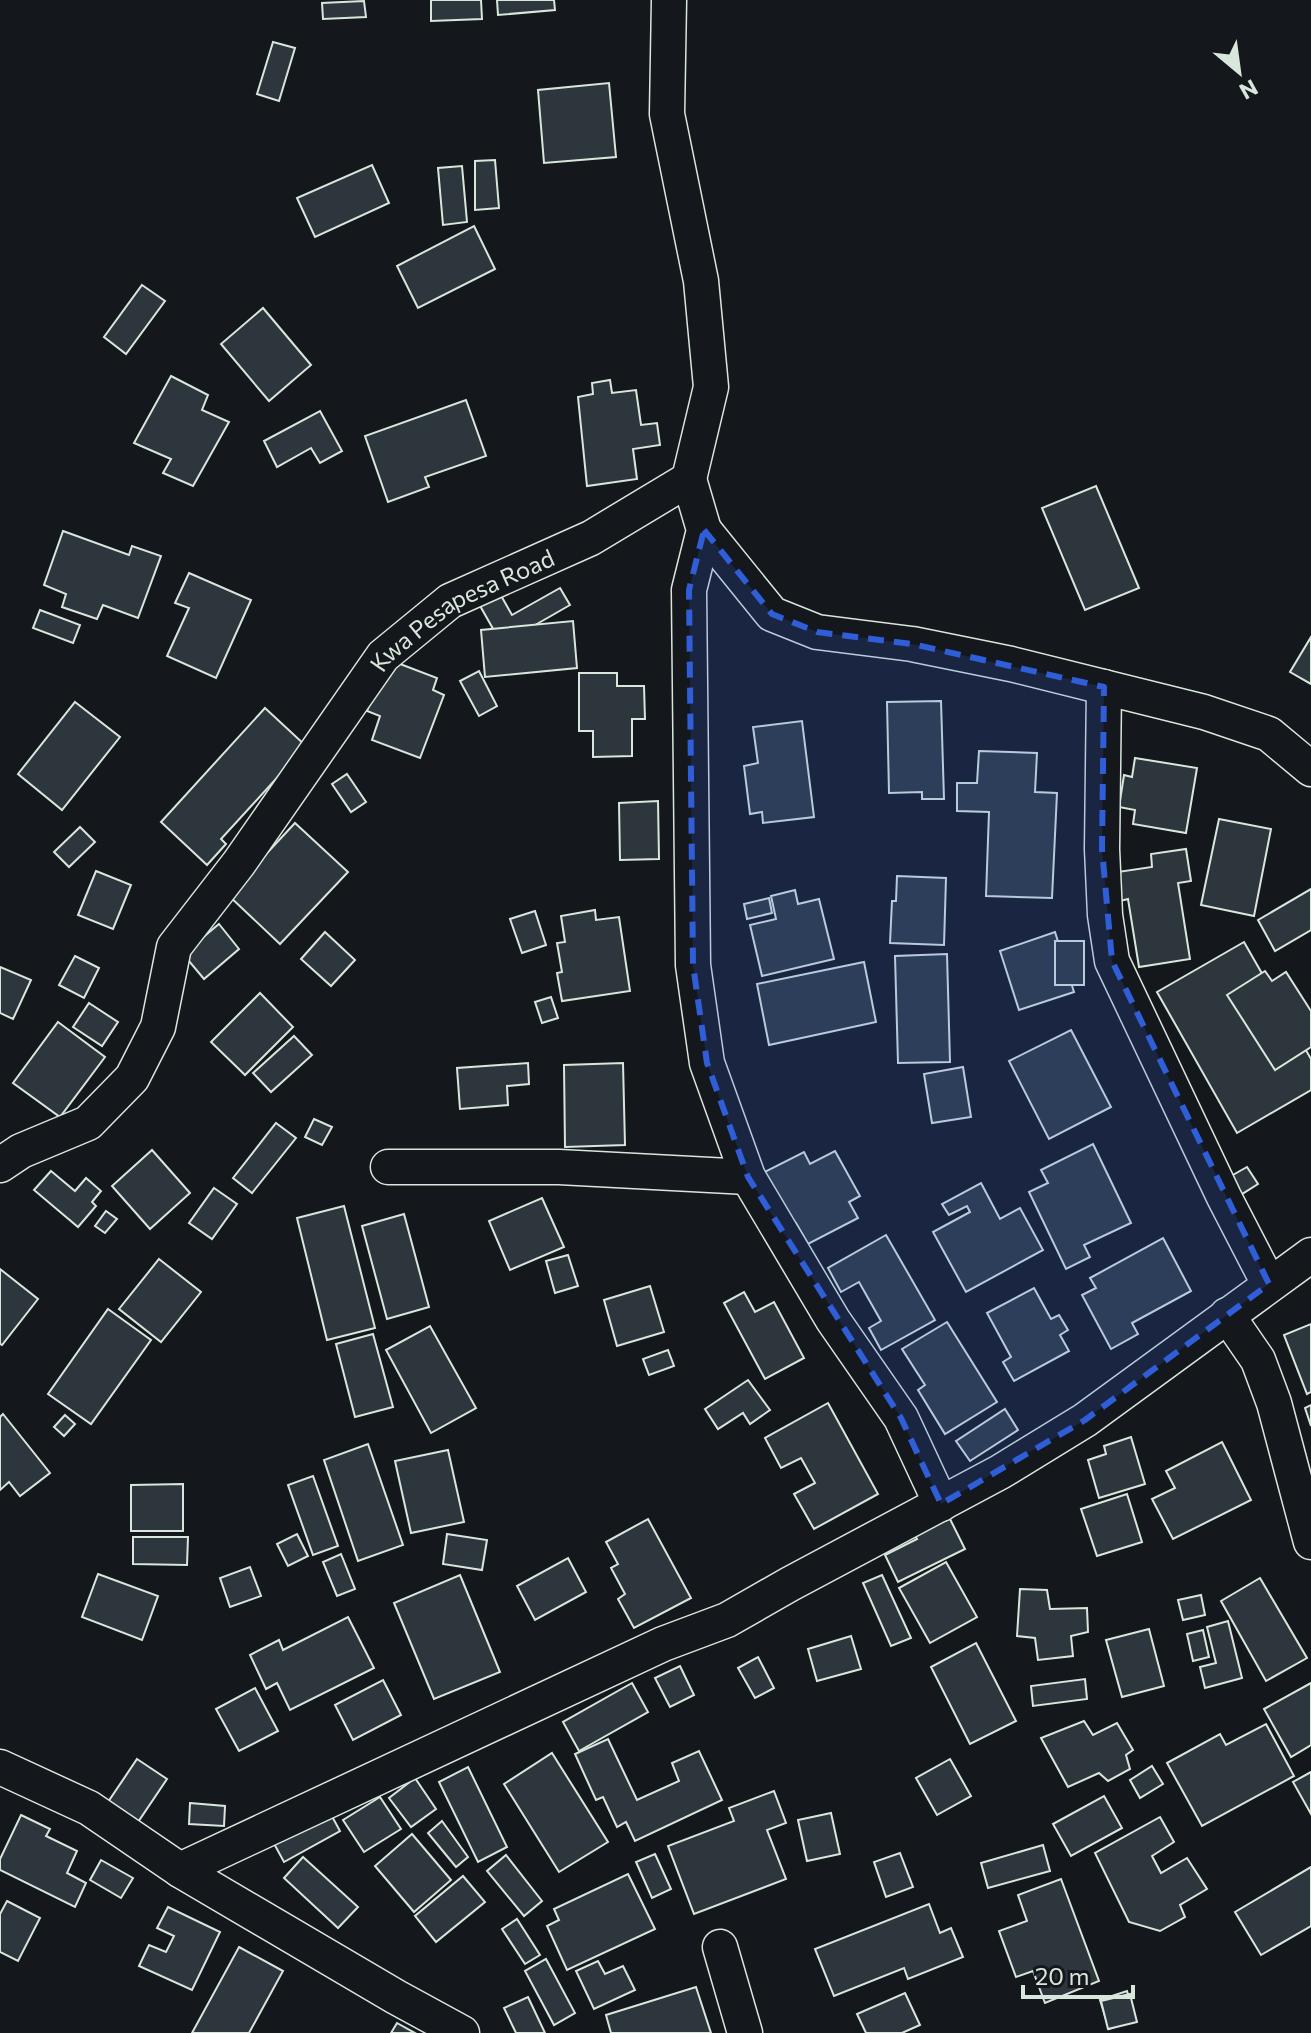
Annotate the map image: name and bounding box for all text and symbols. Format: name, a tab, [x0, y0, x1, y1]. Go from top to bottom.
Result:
north arrow	[1199, 32, 1279, 112]
text: N	[1235, 74, 1263, 106]
street label: Kwa Pesapesa Road	[363, 542, 558, 676]
scale bar	[1023, 1949, 1133, 1999]
text: 20 m	[1035, 1961, 1089, 1990]

